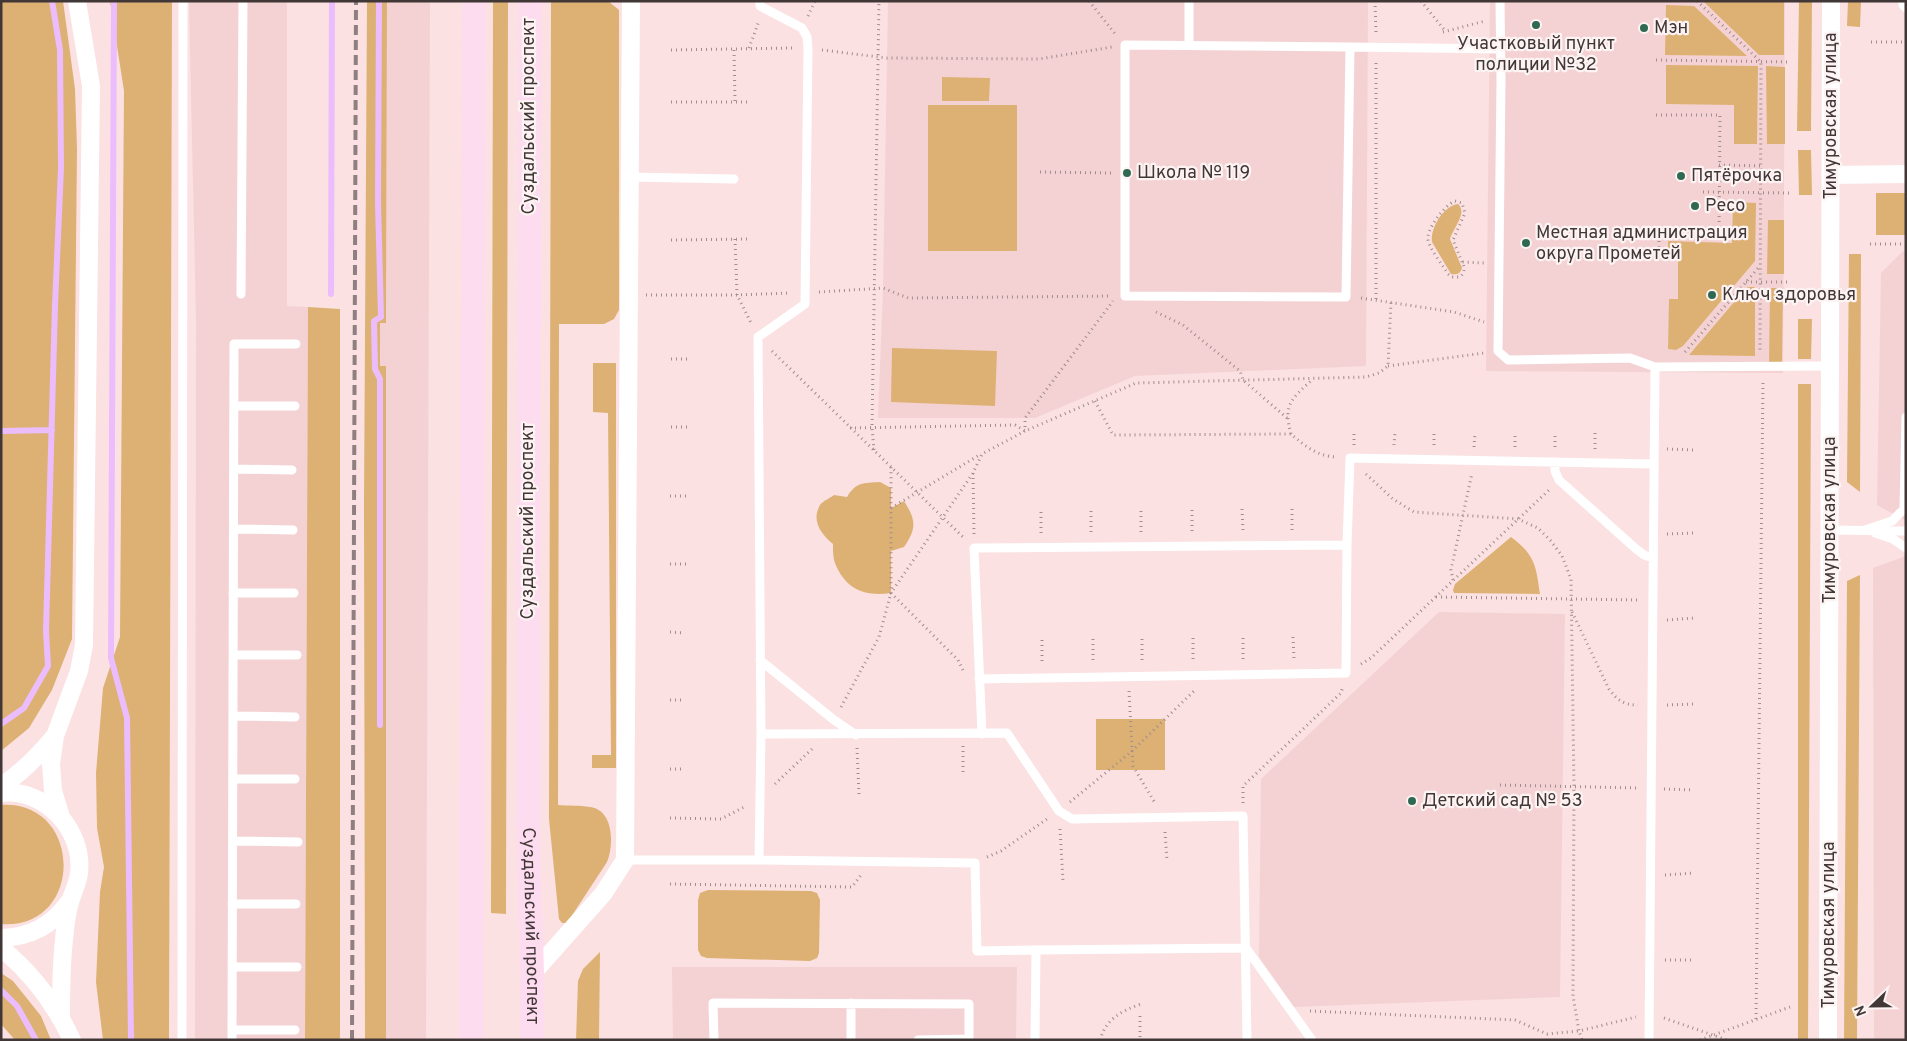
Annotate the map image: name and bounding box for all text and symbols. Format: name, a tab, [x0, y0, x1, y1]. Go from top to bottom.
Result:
place label: Мэн	[1654, 17, 1688, 40]
street label: Суздальский проспект	[518, 18, 541, 214]
marker: Участковый пункт полиции №32	[1530, 19, 1542, 31]
marker: Мэн	[1638, 22, 1650, 34]
place label: Участковый пункт полиции №32	[1457, 33, 1615, 77]
street label: Тимуровская улица	[1820, 33, 1843, 200]
place label: Школа № 119	[1137, 162, 1250, 185]
place label: Пятёрочка	[1691, 165, 1782, 188]
marker: Школа № 119	[1121, 167, 1133, 179]
marker: Пятёрочка	[1675, 170, 1687, 182]
place label: Ресо	[1705, 195, 1745, 218]
marker: Ресо	[1689, 200, 1701, 212]
place label: Местная администрация округа Прометей	[1536, 222, 1748, 266]
marker: Местная администрация округа Прометей	[1520, 237, 1532, 249]
place label: Ключ здоровья	[1722, 284, 1856, 307]
marker: Ключ здоровья	[1706, 289, 1718, 301]
street label: Суздальский проспект	[517, 423, 540, 619]
street label: Тимуровская улица	[1819, 437, 1842, 604]
place label: Детский сад № 53	[1422, 790, 1583, 813]
marker: Детский сад № 53	[1406, 795, 1418, 807]
street label: Суздальский проспект	[517, 827, 544, 1024]
street label: Тимуровская улица	[1818, 842, 1841, 1009]
north arrow	[1847, 981, 1897, 1031]
text: N	[1852, 1002, 1871, 1018]

